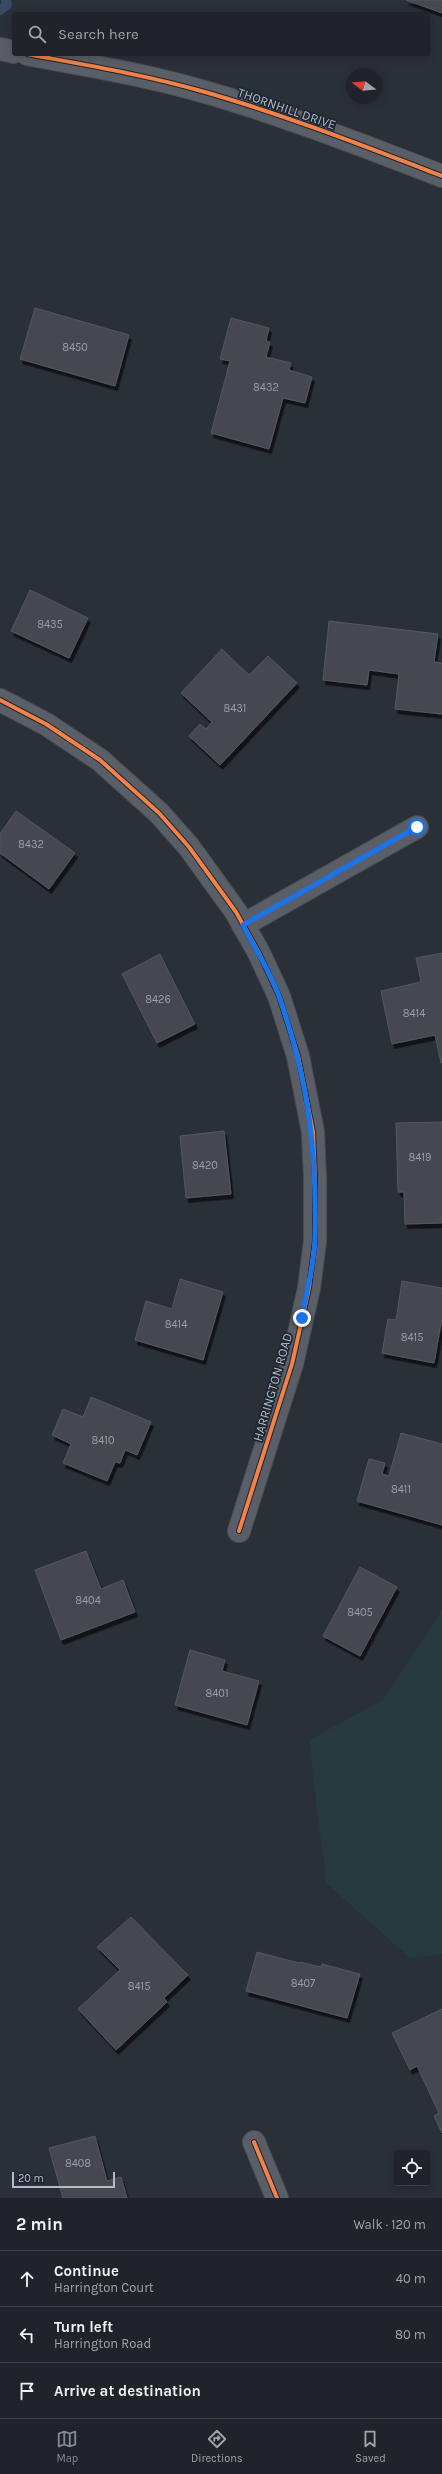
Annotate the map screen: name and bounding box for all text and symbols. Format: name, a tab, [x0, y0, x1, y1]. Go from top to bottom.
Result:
search box	[12, 12, 430, 56]
icon: search	[26, 23, 48, 45]
text: Search here	[58, 25, 139, 43]
north arrow	[346, 68, 382, 104]
street label: THORNHILL DRIVE	[236, 85, 338, 132]
house number: 8450	[62, 341, 88, 354]
house number: 8432	[253, 381, 279, 394]
house number: 8435	[37, 618, 63, 631]
house number: 8431	[223, 702, 247, 715]
route start	[408, 818, 426, 836]
house number: 8432	[18, 838, 44, 851]
house number: 8426	[145, 993, 171, 1006]
house number: 8414	[403, 1007, 425, 1020]
house number: 8419	[409, 1151, 431, 1164]
house number: 8420	[192, 1159, 218, 1172]
route end	[293, 1309, 311, 1327]
house number: 8414	[165, 1318, 187, 1331]
street label: HARRINGTON ROAD	[250, 1331, 295, 1443]
house number: 8415	[401, 1331, 423, 1344]
house number: 8410	[91, 1434, 115, 1447]
house number: 8411	[391, 1483, 411, 1496]
house number: 8404	[75, 1594, 101, 1607]
house number: 8405	[347, 1606, 373, 1619]
house number: 8401	[205, 1687, 229, 1700]
house number: 8407	[291, 1977, 315, 1990]
house number: 8415	[128, 1980, 150, 1993]
map controls	[394, 2150, 430, 2186]
button: locate	[394, 2150, 430, 2186]
house number: 8408	[65, 2157, 91, 2170]
scale bar	[12, 2170, 115, 2189]
text: 20 m	[18, 2172, 44, 2185]
text: 2 min	[16, 2214, 63, 2234]
text: Walk · 120 m	[353, 2217, 426, 2232]
text: Continue	[54, 2262, 119, 2280]
icon: ahead	[16, 2268, 38, 2290]
text: 40 m	[396, 2271, 426, 2286]
text: Harrington Court	[54, 2280, 154, 2295]
text: Turn left	[54, 2318, 113, 2336]
icon: left	[16, 2324, 38, 2346]
text: 80 m	[395, 2327, 426, 2342]
text: Harrington Road	[54, 2336, 151, 2351]
icon: arrive	[16, 2380, 38, 2402]
text: Arrive at destination	[54, 2382, 201, 2400]
tab: Map	[56, 2428, 78, 2465]
tab: Directions	[191, 2428, 243, 2465]
tab: Saved	[355, 2428, 386, 2465]

